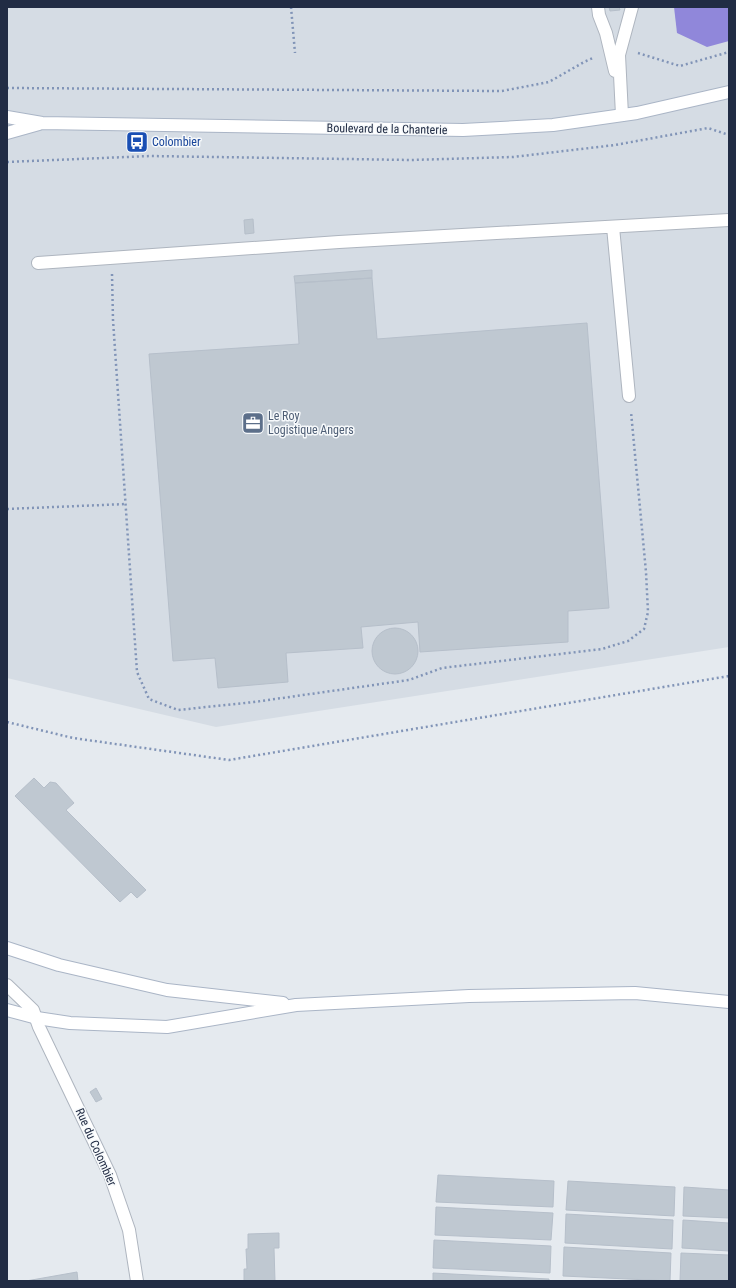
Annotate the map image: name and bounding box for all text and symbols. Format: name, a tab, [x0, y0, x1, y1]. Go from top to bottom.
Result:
street label: Boulevard de la Chanterie	[327, 121, 448, 137]
bus stop icon: Colombier	[124, 129, 150, 155]
place label: Colombier	[152, 135, 201, 149]
place label: Le Roy Logistique Angers	[268, 409, 354, 437]
office icon: Le Roy Logistique Angers	[240, 410, 266, 436]
street label: Rue du Colombier	[73, 1106, 120, 1188]

